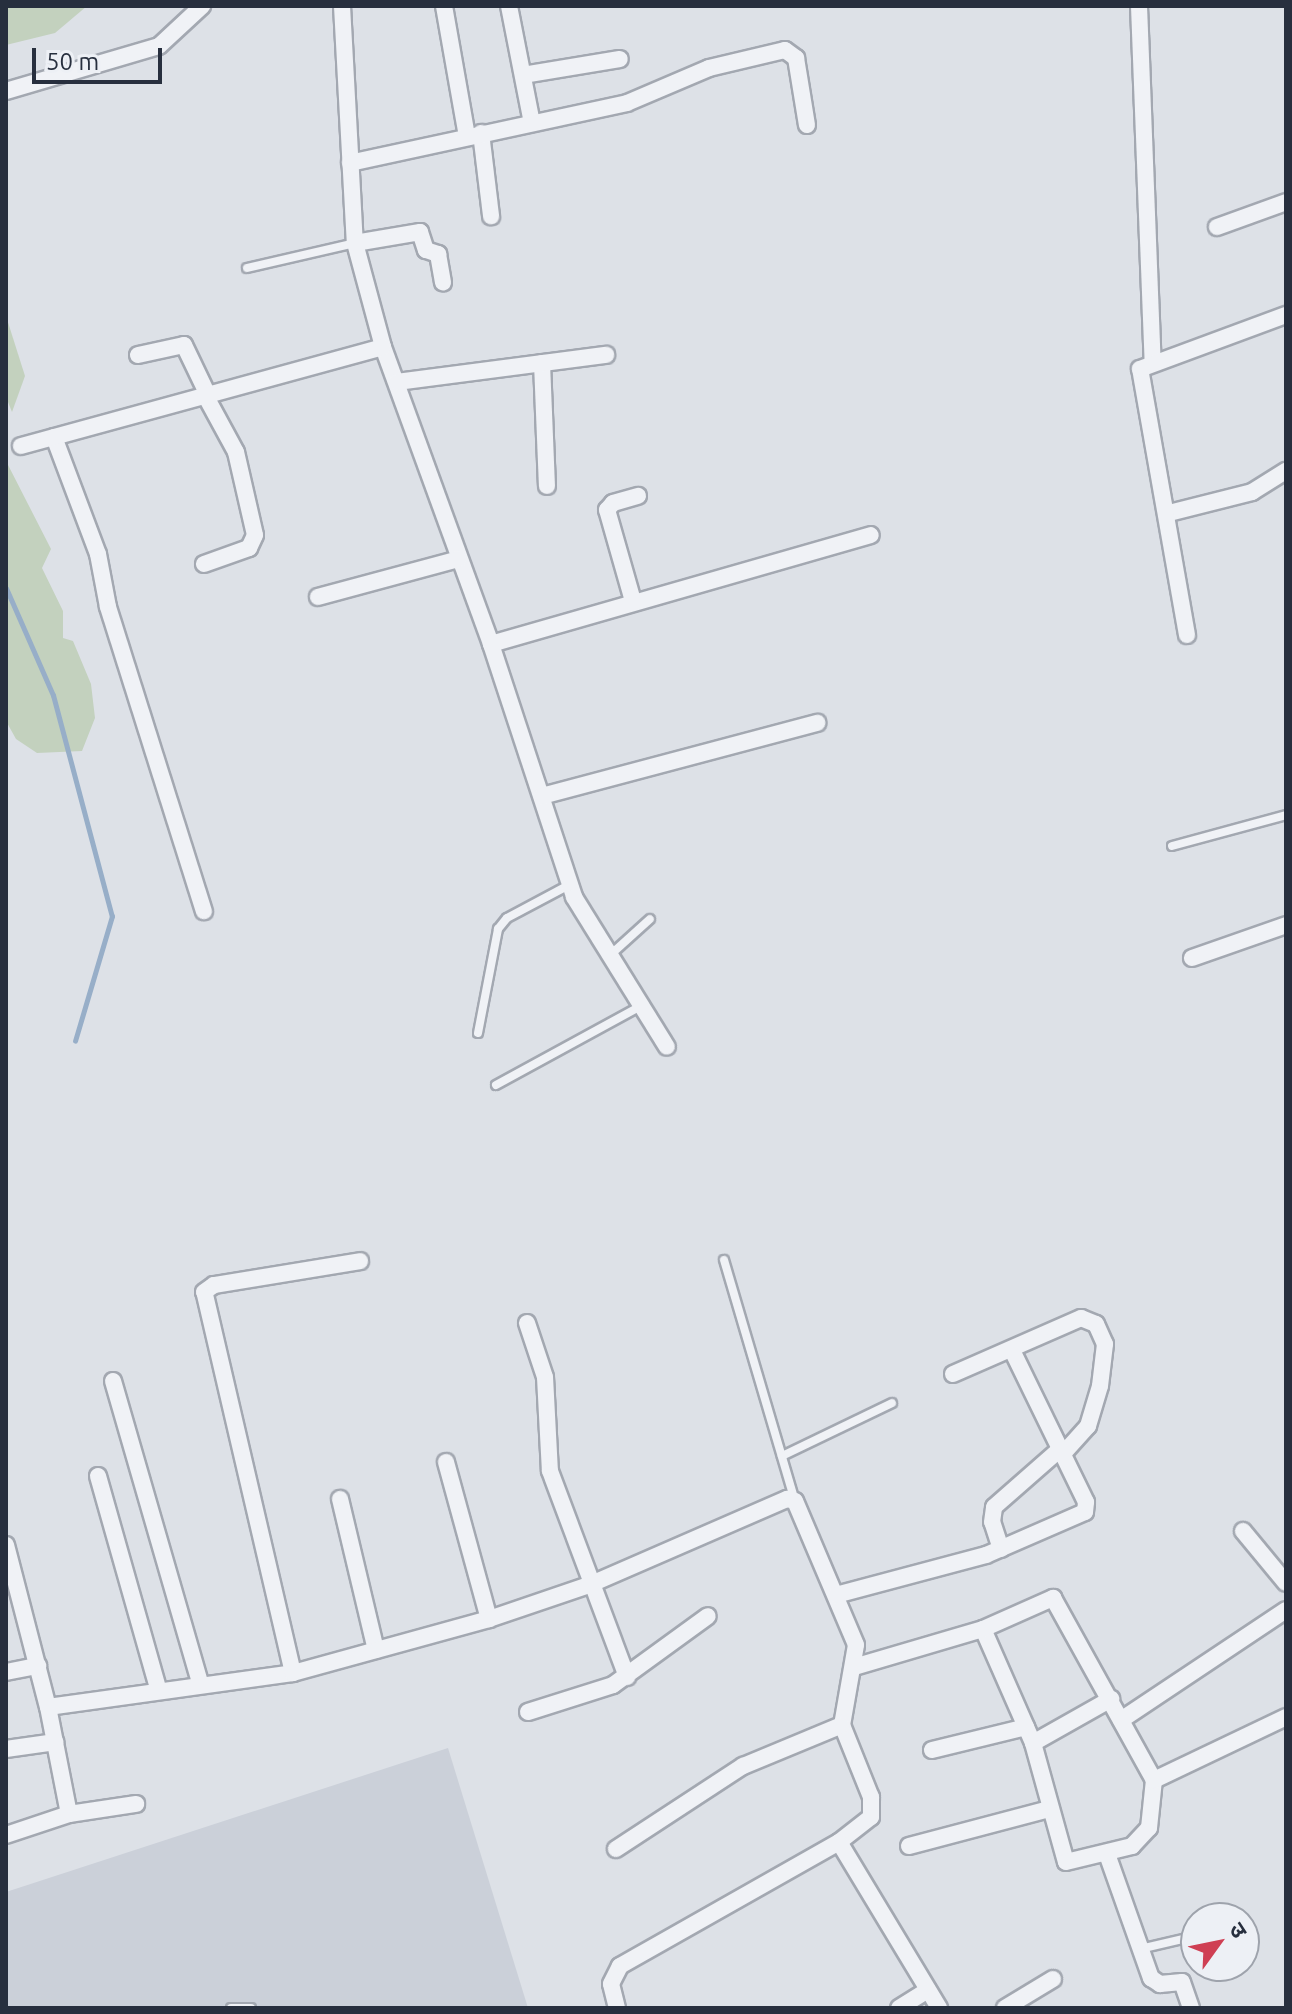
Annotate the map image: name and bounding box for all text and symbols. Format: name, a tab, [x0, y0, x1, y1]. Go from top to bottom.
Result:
scale bar	[36, 32, 166, 82]
text: 50 m	[46, 48, 99, 75]
north arrow	[1180, 1902, 1260, 1982]
text: उ	[1225, 1918, 1253, 1942]

